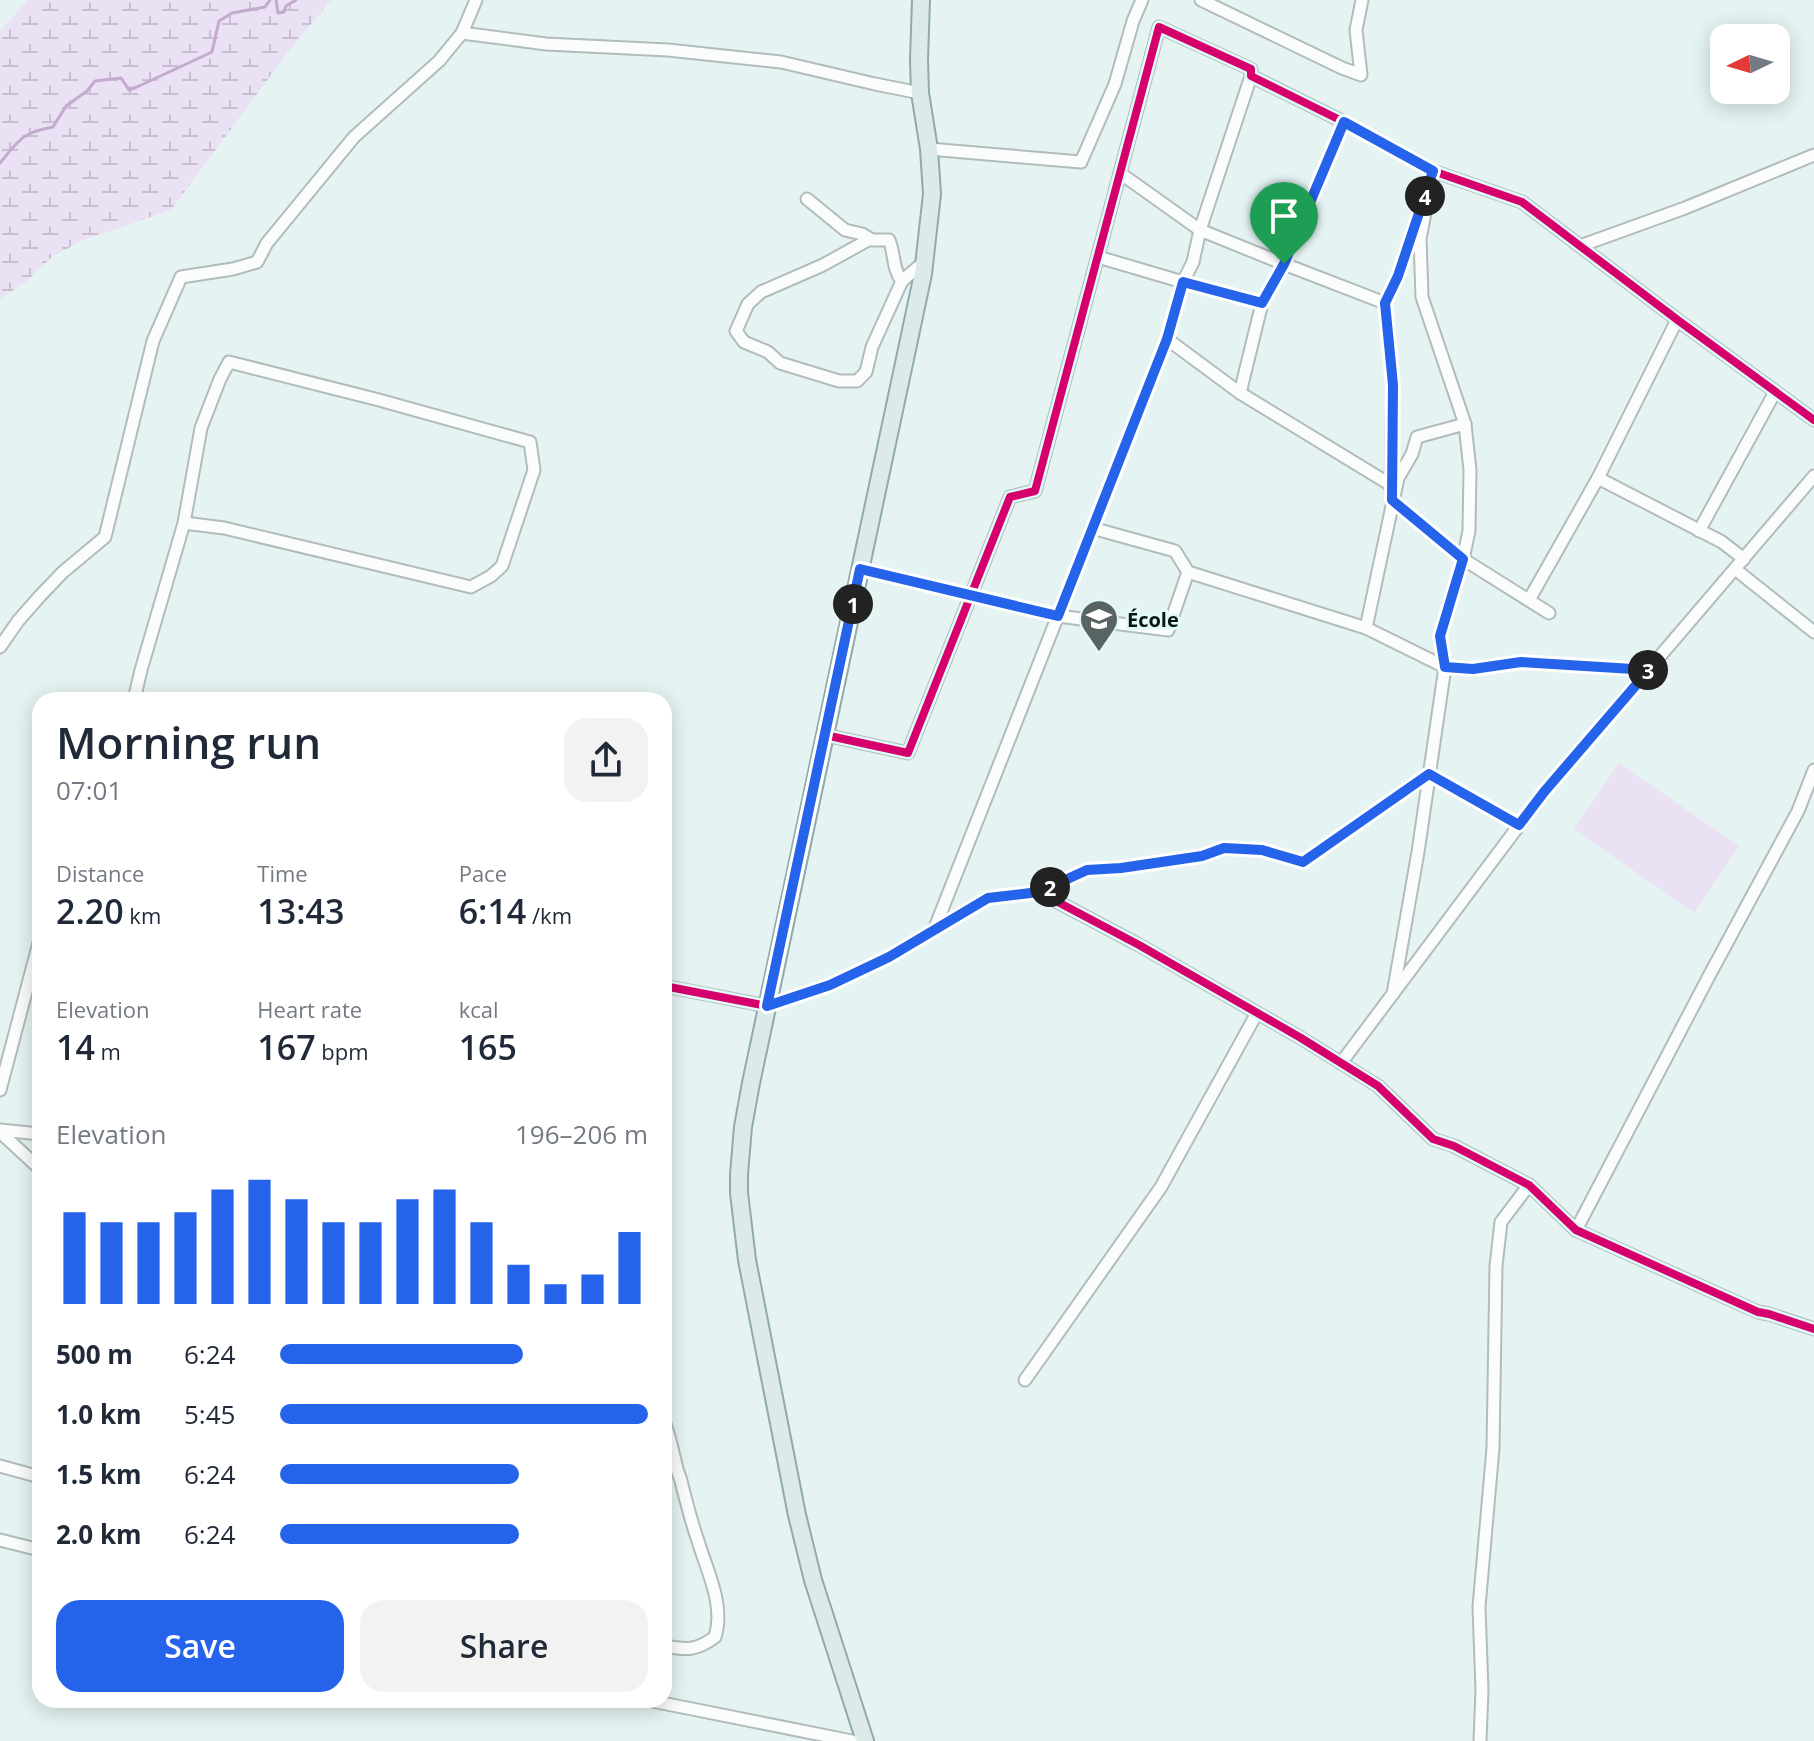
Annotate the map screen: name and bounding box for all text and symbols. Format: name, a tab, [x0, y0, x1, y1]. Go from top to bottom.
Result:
north arrow	[1710, 24, 1790, 104]
map controls	[1710, 24, 1790, 104]
pin: 4	[1405, 176, 1445, 216]
text: 4	[1419, 181, 1431, 211]
pin	[1250, 182, 1318, 264]
icon: arrive	[1262, 194, 1306, 238]
pin: 1	[833, 584, 873, 624]
text: 1	[847, 589, 859, 619]
school or university icon: École	[1078, 598, 1120, 653]
place label: École	[1127, 606, 1179, 633]
pin: 3	[1628, 650, 1668, 690]
text: 3	[1642, 655, 1654, 685]
text: Morning run	[56, 712, 321, 772]
button: share	[564, 718, 648, 802]
text: 07:01	[56, 772, 122, 808]
text: Distance	[56, 858, 144, 888]
text: Time	[257, 858, 308, 888]
text: Pace	[459, 858, 507, 888]
pin: 2	[1030, 867, 1070, 907]
text: 2	[1044, 872, 1056, 902]
text: 2.20	[56, 888, 124, 934]
text: 13:43	[257, 888, 344, 934]
text: 6:14	[459, 888, 526, 934]
text: km	[124, 900, 161, 930]
text: /km	[526, 900, 572, 930]
text: Elevation	[56, 994, 149, 1024]
text: Heart rate	[257, 994, 362, 1024]
text: kcal	[459, 994, 499, 1024]
text: 14	[56, 1024, 95, 1070]
text: 167	[257, 1024, 316, 1070]
text: 165	[459, 1024, 517, 1070]
text: m	[95, 1036, 121, 1066]
text: bpm	[316, 1036, 369, 1066]
text: Elevation	[56, 1116, 166, 1152]
text: 196–206 m	[515, 1116, 648, 1152]
text: 500 m	[56, 1336, 133, 1372]
text: 6:24	[184, 1336, 235, 1372]
text: 1.0 km	[56, 1396, 142, 1432]
text: 5:45	[184, 1396, 235, 1432]
text: 1.5 km	[56, 1456, 142, 1492]
text: 6:24	[184, 1456, 235, 1492]
text: 2.0 km	[56, 1516, 142, 1552]
text: 6:24	[184, 1516, 235, 1552]
button: Save	[56, 1600, 344, 1692]
button: Share	[360, 1600, 648, 1692]

